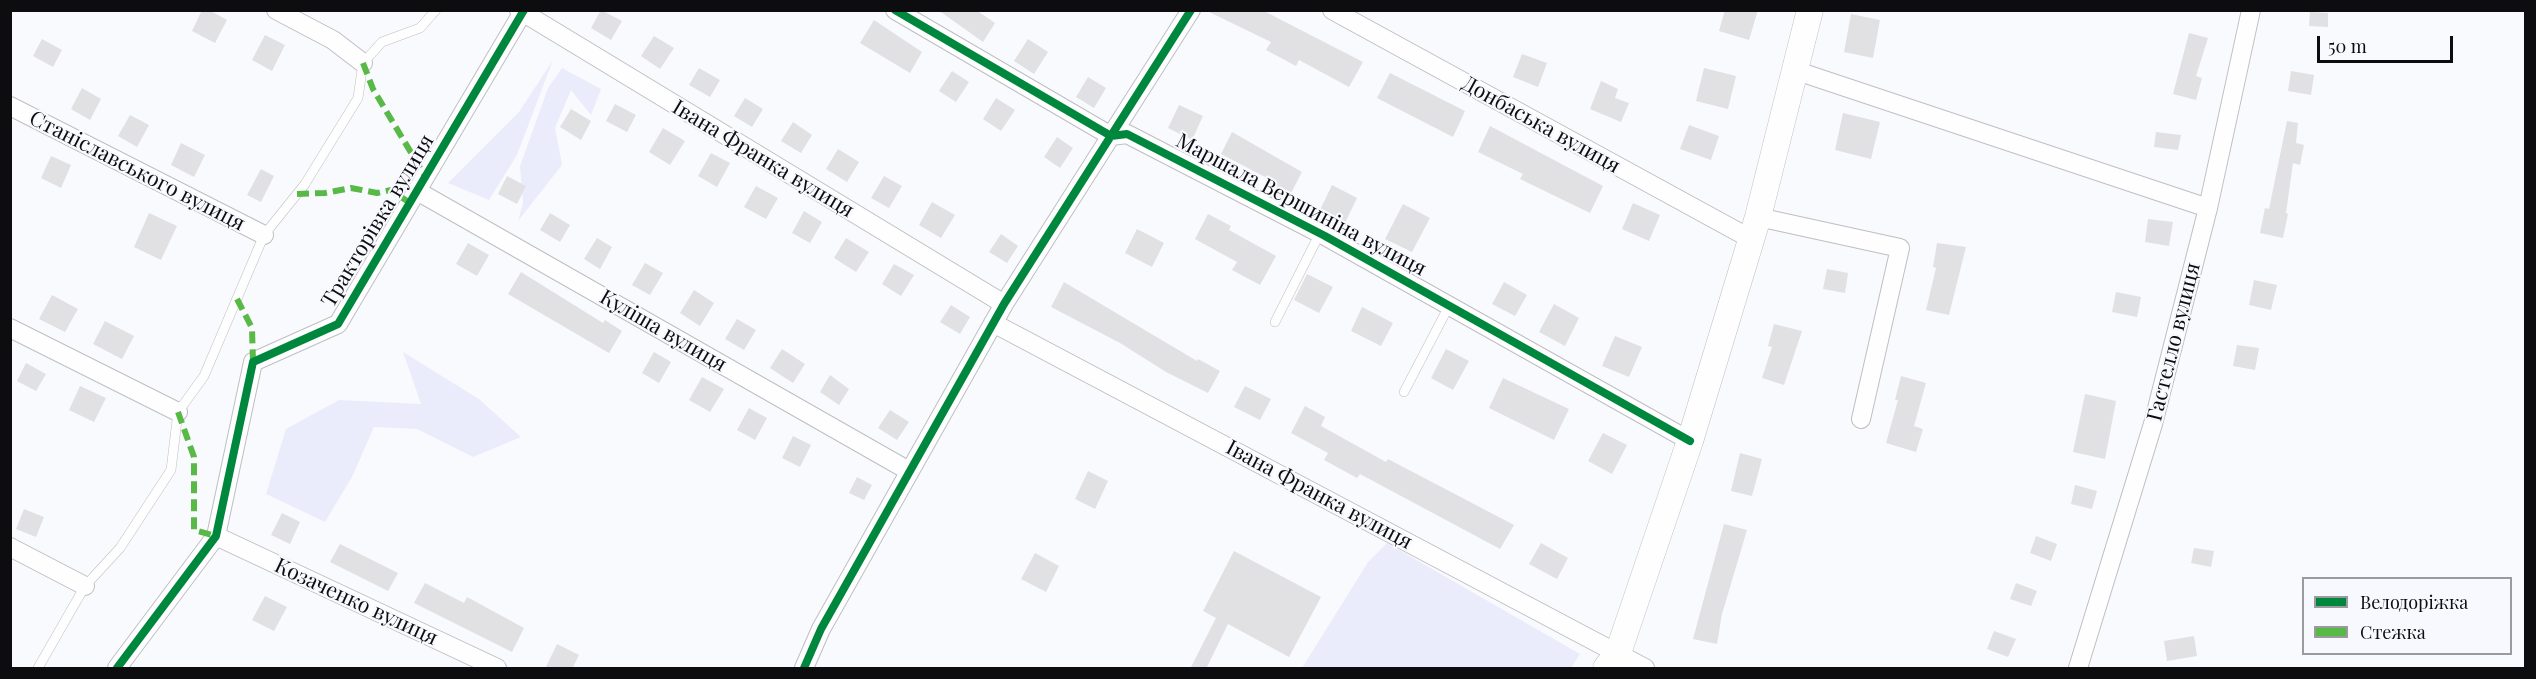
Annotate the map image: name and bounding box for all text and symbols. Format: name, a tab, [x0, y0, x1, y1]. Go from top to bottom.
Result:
scale bar	[2320, 24, 2456, 62]
text: 50 m	[2328, 34, 2367, 58]
street label: Донбаська вулиця	[1458, 71, 1624, 179]
street label: Івана Франка вулиця	[668, 95, 858, 223]
street label: Станіславського вулиця	[25, 106, 249, 236]
street label: Маршала Вершиніна вулиця	[1172, 128, 1430, 282]
street label: Тракторівка вулиця	[316, 130, 440, 312]
street label: Гастелло вулиця	[2142, 260, 2206, 424]
street label: Куліша вулиця	[595, 285, 731, 377]
street label: Івана Франка вулиця	[1222, 435, 1416, 555]
street label: Козаченко вулиця	[270, 553, 442, 651]
legend	[2302, 577, 2512, 655]
text: Велодоріжка	[2360, 590, 2468, 614]
text: Стежка	[2360, 620, 2426, 644]

